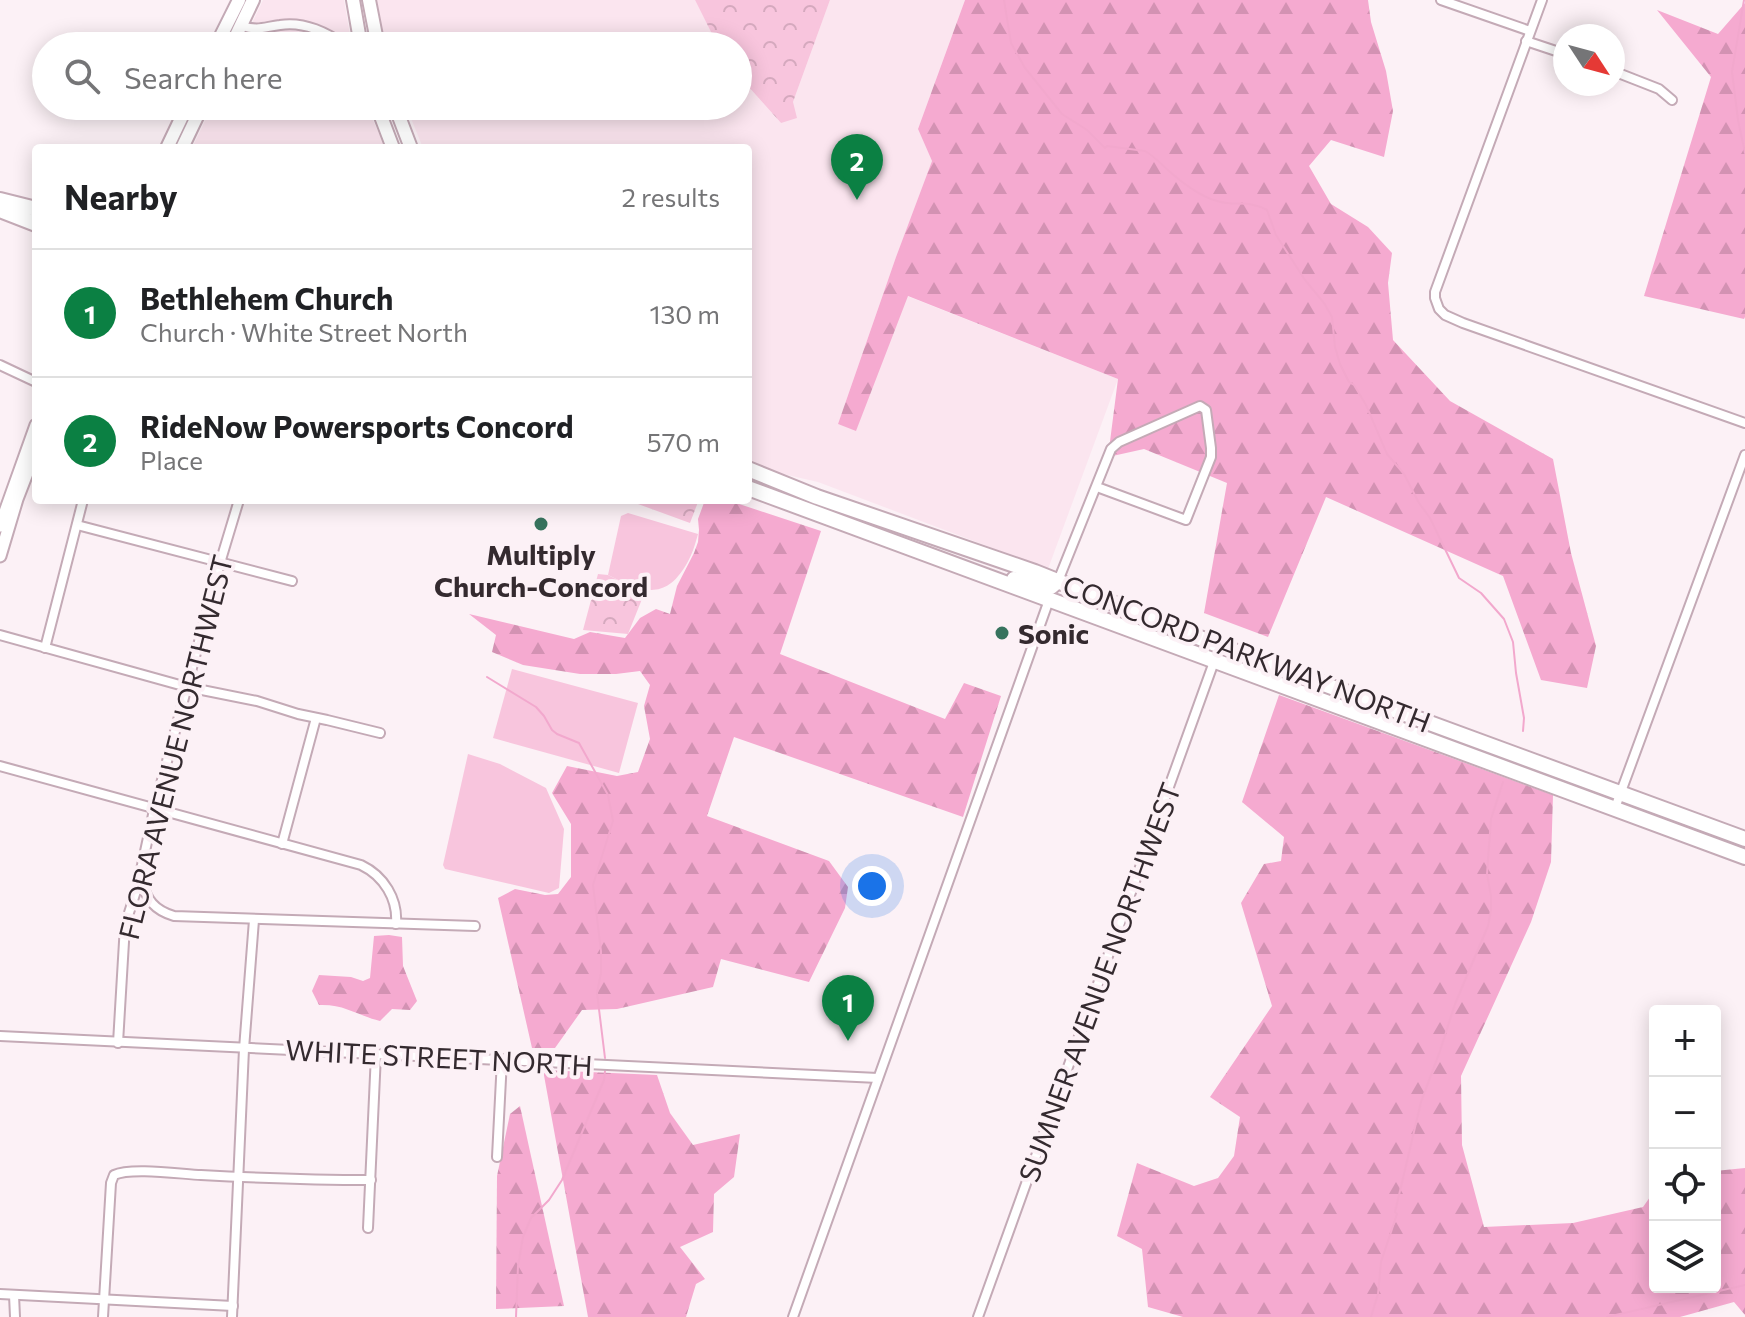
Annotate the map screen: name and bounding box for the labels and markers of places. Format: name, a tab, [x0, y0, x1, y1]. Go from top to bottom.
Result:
pin: 2	[831, 134, 883, 200]
marker: Multiply Church-Concord	[532, 515, 550, 533]
place label: Multiply Church-Concord	[434, 537, 648, 603]
place label: Sonic	[1018, 616, 1089, 650]
marker: Sonic	[993, 624, 1011, 642]
pin: 1	[822, 975, 874, 1041]

